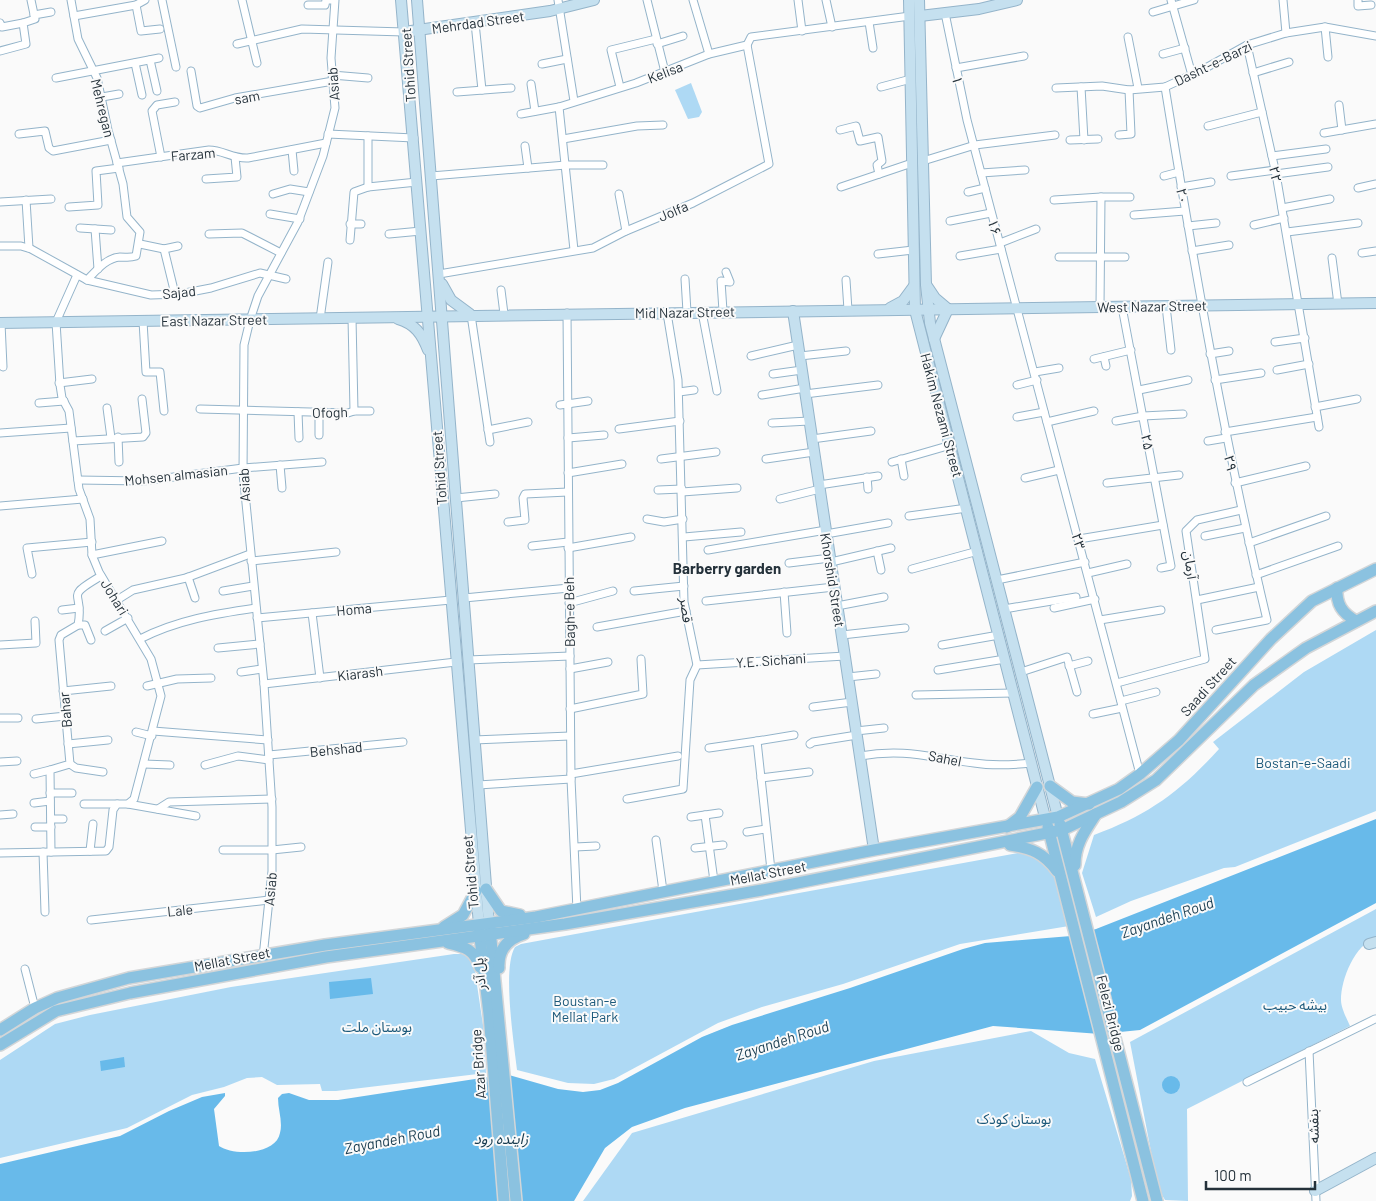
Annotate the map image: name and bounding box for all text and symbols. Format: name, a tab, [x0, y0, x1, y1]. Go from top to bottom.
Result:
street label: Mehrdad Street	[431, 7, 525, 37]
street label: Tohid Street	[397, 27, 419, 103]
street label: Dasht-e-Barzi	[1171, 37, 1255, 89]
street label: Kelisa	[645, 58, 685, 86]
street label: Asiab	[323, 67, 343, 101]
street label: ۱	[949, 74, 967, 86]
street label: Mehregan	[88, 77, 118, 139]
street label: sam	[233, 86, 261, 108]
street label: Farzam	[170, 144, 216, 164]
street label: ۲۲	[1266, 164, 1286, 184]
street label: ۲۰	[1173, 187, 1193, 205]
street label: Jolfa	[655, 197, 691, 225]
street label: ۱۶	[985, 217, 1005, 237]
street label: Sajad	[161, 282, 197, 302]
street label: West Nazar Street	[1097, 297, 1207, 315]
street label: Mid Nazar Street	[635, 303, 735, 321]
street label: East Nazar Street	[161, 311, 267, 329]
street label: Hakim Nezami Street	[917, 351, 967, 479]
street label: Ofogh	[312, 403, 348, 421]
street label: Tohid Street	[428, 430, 450, 506]
street label: ۲۵	[1138, 433, 1158, 451]
street label: ۲۹	[1221, 453, 1241, 473]
street label: Mohsen almasian	[123, 461, 229, 489]
street label: Asiab	[235, 468, 253, 502]
street label: ۲۳	[1069, 531, 1089, 551]
street label: Khorshid Street	[817, 532, 849, 628]
street label: آرمان	[1180, 550, 1202, 582]
district label: Barberry garden	[673, 559, 781, 577]
street label: Johari	[97, 576, 133, 618]
street label: Bagh-e Beh	[560, 577, 578, 647]
street label: قصر	[676, 596, 697, 624]
street label: Homa	[336, 599, 372, 619]
street label: Y.E. Sichani	[735, 649, 807, 671]
street label: Saadi Street	[1177, 653, 1239, 719]
street label: Kiarash	[336, 662, 384, 684]
street label: Bahar	[55, 691, 75, 729]
street label: Behshad	[309, 738, 363, 760]
street label: Sahel	[927, 746, 963, 770]
park label: Bostan-e-Saadi	[1256, 754, 1351, 771]
street label: Tohid Street	[458, 834, 482, 910]
street label: Mellat Street	[729, 857, 807, 889]
street label: Asiab	[260, 872, 280, 906]
water label: Zayandeh Roud	[1118, 893, 1216, 941]
street label: Lale	[166, 900, 194, 920]
street label: Mellat Street	[193, 943, 271, 975]
street label: پل آذر	[469, 957, 491, 992]
street label: Felezi Bridge	[1093, 973, 1129, 1053]
park label: Boustan-e Mellat Park	[552, 992, 618, 1025]
park label: بیشه حبیب	[1263, 996, 1327, 1013]
water label: Zayandeh Roud	[733, 1016, 831, 1064]
park label: بوستان ملت	[342, 1018, 412, 1036]
street label: Azar Bridge	[467, 1029, 489, 1099]
street label: بنفشه	[1304, 1108, 1322, 1143]
park label: بوستان کودک	[977, 1110, 1051, 1128]
water label: Zayandeh Roud	[343, 1121, 441, 1157]
water label: زاینده رود	[474, 1129, 529, 1148]
scale bar	[1206, 1158, 1315, 1190]
text: 100 m	[1214, 1166, 1252, 1184]

